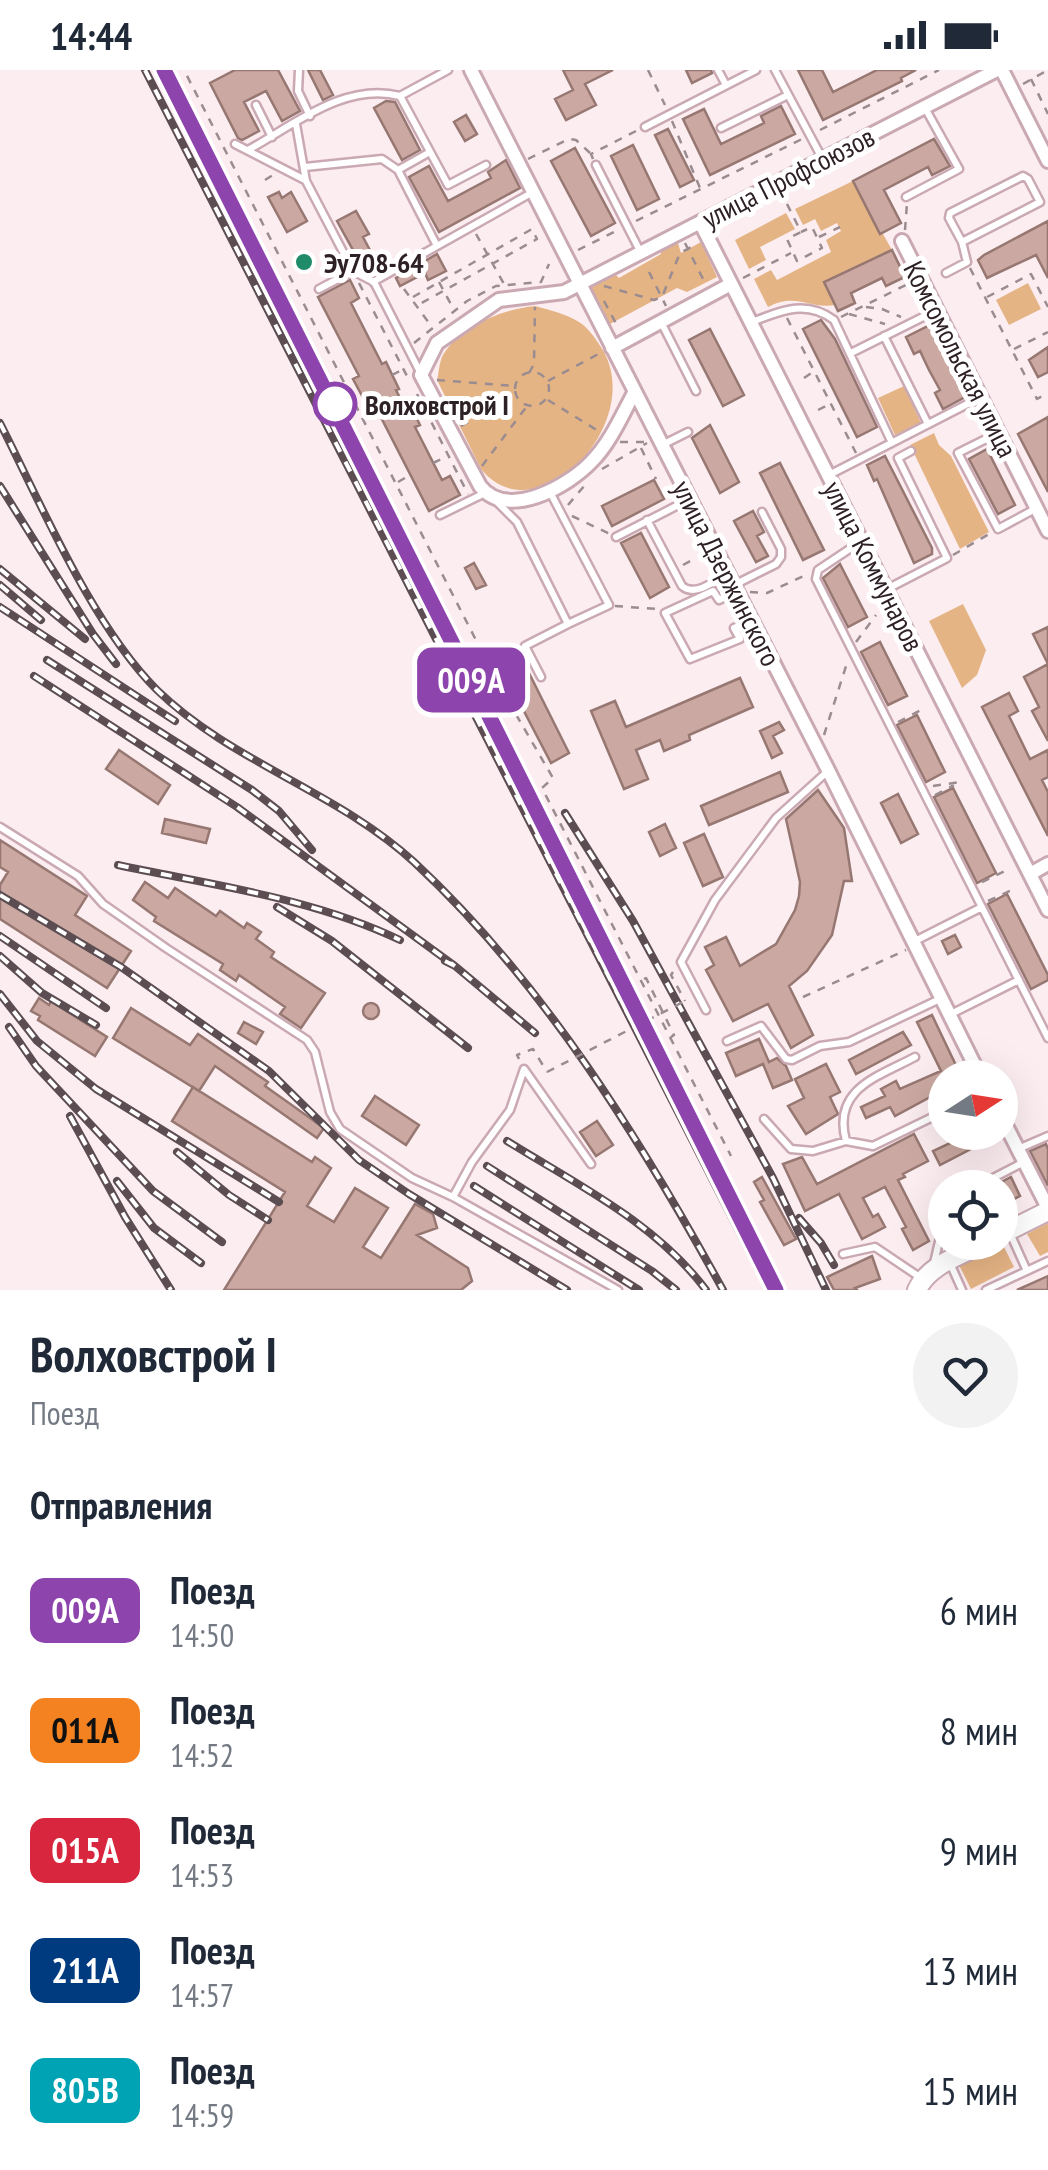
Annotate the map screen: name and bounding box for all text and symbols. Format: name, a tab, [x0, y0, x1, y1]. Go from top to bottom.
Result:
text: 14:44	[50, 11, 132, 60]
street label: улица Профсоюзов	[695, 118, 881, 236]
place label: Эу708-64	[324, 244, 424, 281]
marker: Эу708-64	[293, 251, 315, 273]
street label: Комсомольская улица	[896, 255, 1026, 463]
marker: Волховстрой I	[314, 383, 356, 425]
place label: Волховстрой I	[365, 386, 509, 423]
street label: улица Дзержинского	[664, 474, 790, 672]
street label: улица Коммунаров	[815, 474, 933, 658]
line badge: 009А	[401, 648, 541, 712]
text: 009А	[437, 657, 505, 703]
north arrow	[928, 1060, 1018, 1150]
map controls	[928, 1060, 1018, 1260]
button: locate	[928, 1170, 1018, 1260]
text: Волховстрой I	[30, 1323, 277, 1385]
button: heart	[913, 1323, 1018, 1428]
text: Поезд	[30, 1392, 99, 1434]
text: Отправления	[30, 1480, 212, 1529]
text: Поезд	[170, 1565, 255, 1614]
text: 6 мин	[940, 1586, 1018, 1635]
text: 009А	[51, 1587, 119, 1633]
text: 14:50	[170, 1614, 234, 1656]
text: Поезд	[170, 1685, 255, 1734]
text: 8 мин	[940, 1706, 1018, 1755]
text: 011А	[51, 1707, 119, 1753]
text: 14:52	[170, 1734, 234, 1776]
text: Поезд	[170, 1805, 255, 1854]
text: 9 мин	[940, 1826, 1018, 1875]
text: 015А	[51, 1827, 119, 1873]
text: 14:53	[170, 1854, 234, 1896]
text: Поезд	[170, 1925, 255, 1974]
text: 13 мин	[923, 1946, 1018, 1995]
text: 211А	[51, 1947, 119, 1993]
text: 14:57	[170, 1974, 234, 2016]
text: Поезд	[170, 2045, 255, 2094]
text: 15 мин	[923, 2066, 1018, 2115]
text: 805В	[51, 2067, 119, 2113]
text: 14:59	[170, 2094, 234, 2136]

